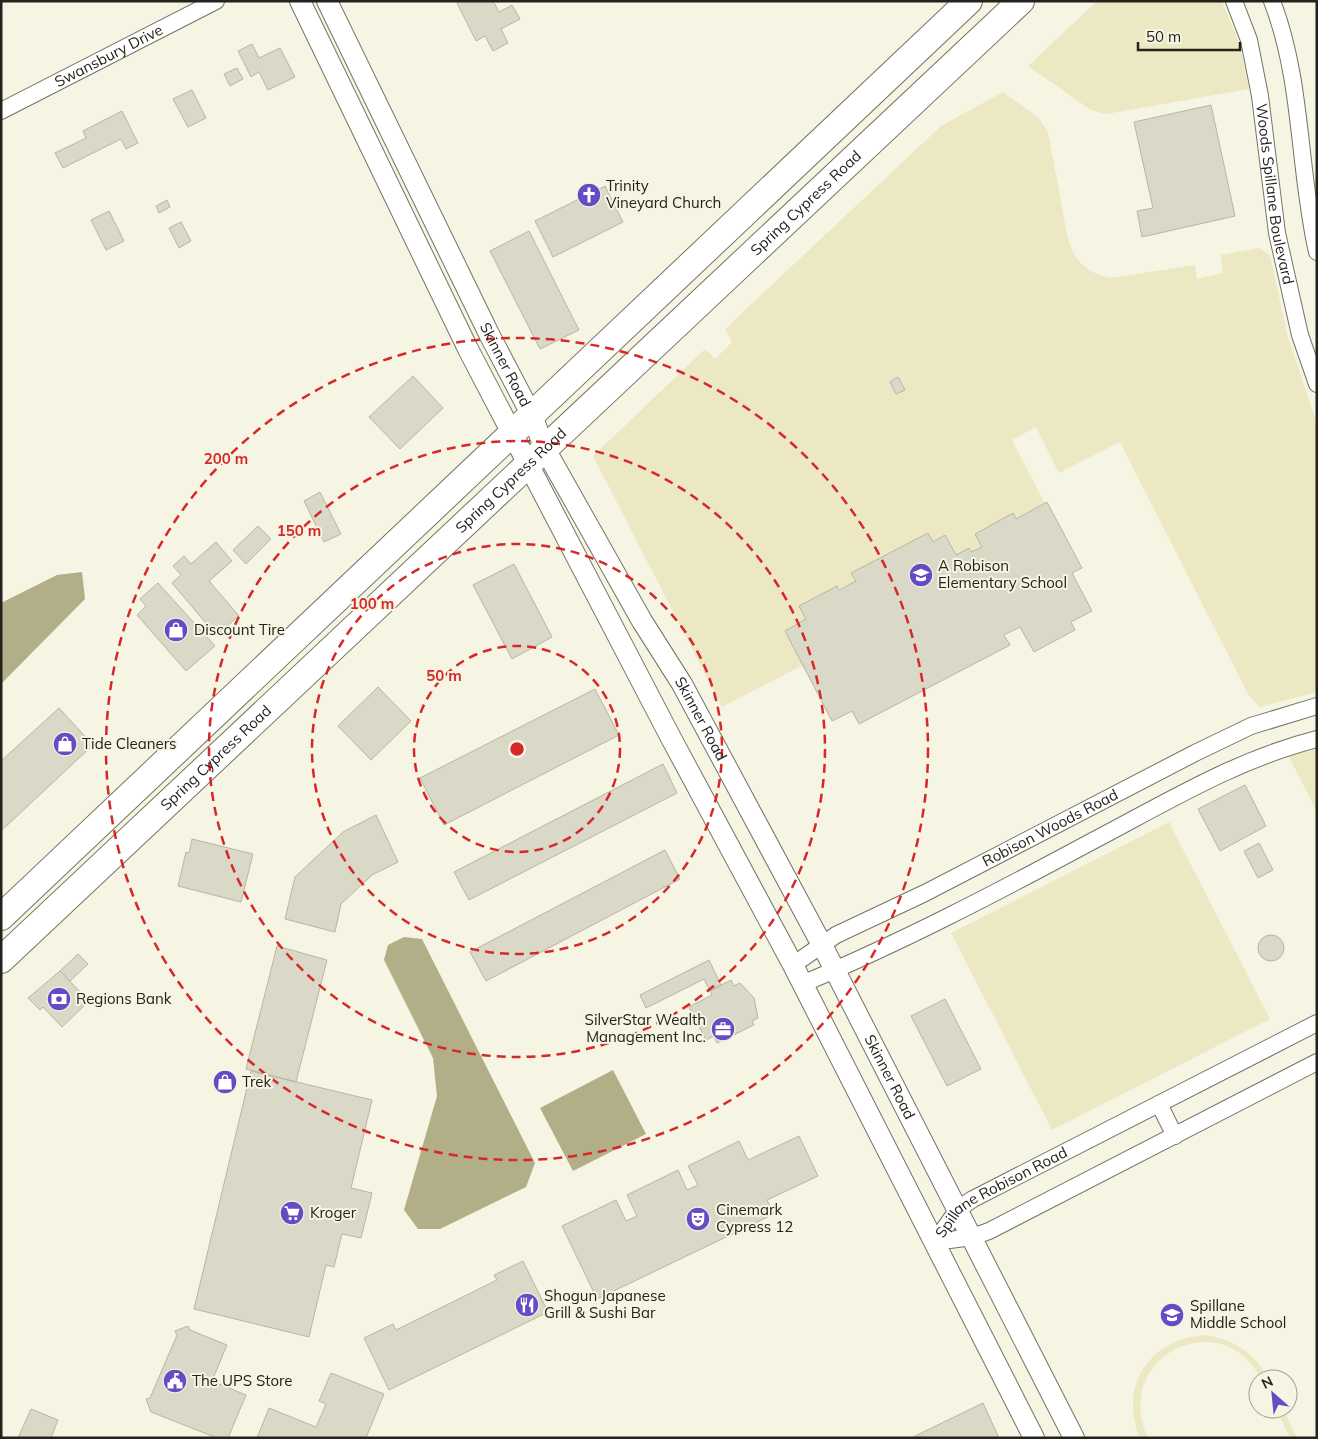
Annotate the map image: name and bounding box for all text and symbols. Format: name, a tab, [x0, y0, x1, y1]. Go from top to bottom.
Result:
street label: Swansbury Drive	[51, 20, 166, 91]
scale bar	[1138, 20, 1240, 52]
text: 50 m	[1146, 27, 1181, 46]
street label: Woods Spillane Boulevard	[1252, 103, 1298, 286]
street label: Spring Cypress Road	[746, 146, 865, 259]
place label: Trinity Vineyard Church	[606, 176, 721, 212]
church icon: Trinity Vineyard Church	[576, 182, 602, 208]
street label: Skinner Road	[476, 319, 535, 410]
street label: Spring Cypress Road	[451, 423, 570, 537]
text: 200 m	[204, 449, 248, 468]
text: 150 m	[277, 521, 321, 540]
place label: A Robison Elementary School	[938, 556, 1067, 592]
school or university icon: A Robison Elementary School	[908, 562, 934, 588]
text: 100 m	[350, 594, 394, 613]
shop icon: Discount Tire	[163, 617, 189, 643]
place label: Discount Tire	[194, 620, 285, 639]
text: 50 m	[426, 666, 462, 685]
street label: Skinner Road	[671, 673, 731, 764]
street label: Spring Cypress Road	[156, 701, 275, 814]
shop icon: Tide Cleaners	[52, 731, 78, 757]
place label: Tide Cleaners	[82, 734, 176, 753]
centre of rings	[508, 740, 526, 758]
street label: Robison Woods Road	[979, 785, 1121, 871]
bank icon: Regions Bank	[46, 986, 72, 1012]
place label: Regions Bank	[76, 989, 172, 1008]
place label: SilverStar Wealth Management Inc.	[585, 1010, 706, 1046]
office icon: SilverStar Wealth Management Inc.	[710, 1016, 736, 1042]
street label: Skinner Road	[860, 1031, 920, 1122]
shop icon: Trek	[212, 1069, 238, 1095]
place label: Trek	[242, 1072, 271, 1091]
street label: Spillane Robison Road	[931, 1142, 1070, 1241]
supermarket icon: Kroger	[279, 1200, 305, 1226]
place label: Cinemark Cypress 12	[716, 1200, 793, 1236]
place label: Kroger	[310, 1203, 357, 1222]
theatre icon: Cinemark Cypress 12	[685, 1206, 711, 1232]
place label: Shogun Japanese Grill & Sushi Bar	[544, 1286, 666, 1322]
restaurant icon: Shogun Japanese Grill & Sushi Bar	[514, 1292, 540, 1318]
place label: Spillane Middle School	[1190, 1296, 1286, 1332]
school or university icon: Spillane Middle School	[1159, 1302, 1185, 1328]
public building icon: The UPS Store	[162, 1368, 188, 1394]
north arrow	[1248, 1369, 1298, 1419]
place label: The UPS Store	[192, 1371, 292, 1390]
text: N	[1258, 1372, 1276, 1393]

